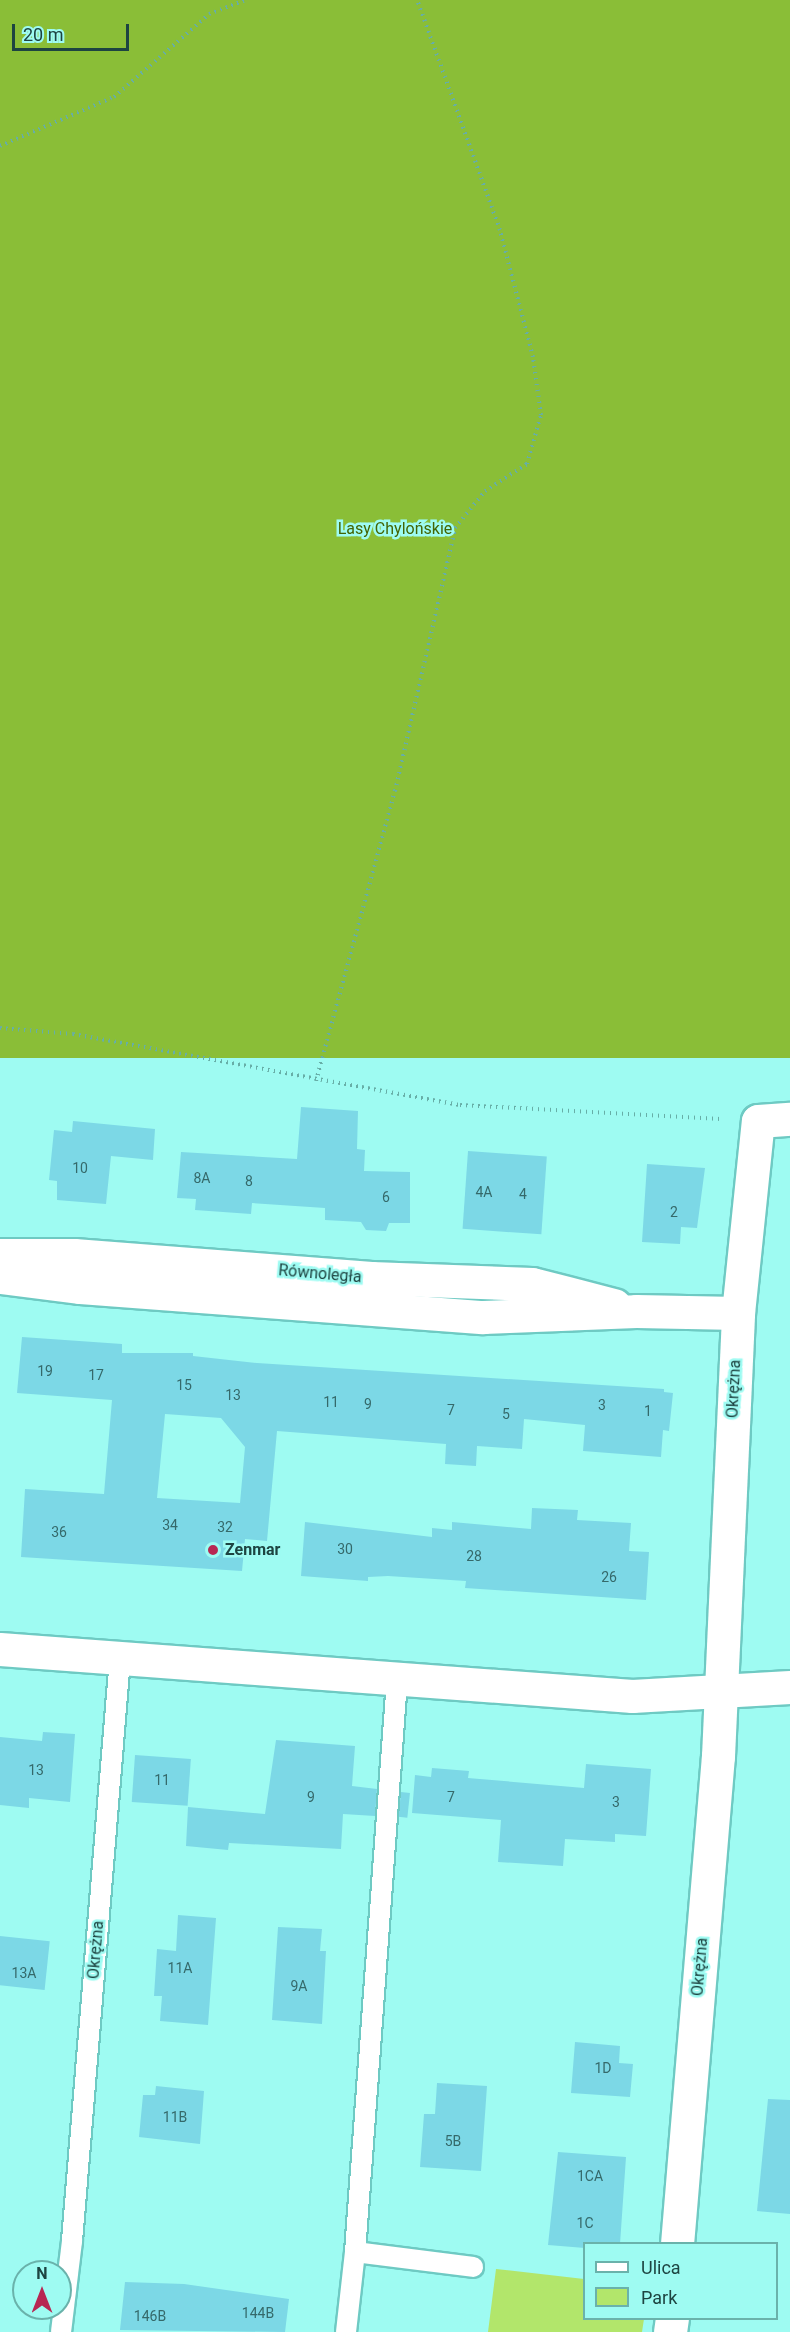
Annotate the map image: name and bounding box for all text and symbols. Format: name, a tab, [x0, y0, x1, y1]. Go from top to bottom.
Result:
scale bar	[15, 12, 132, 50]
text: 20 m	[23, 24, 63, 45]
park label: Lasy Chylońskie	[338, 519, 452, 539]
house number: 10	[72, 1160, 88, 1176]
house number: 8A	[193, 1170, 211, 1186]
house number: 8	[245, 1173, 253, 1189]
house number: 4A	[475, 1184, 493, 1200]
house number: 4	[519, 1186, 527, 1202]
house number: 6	[382, 1189, 390, 1205]
house number: 2	[670, 1204, 678, 1220]
street label: Równoległa	[278, 1261, 362, 1287]
street label: Okrężna	[723, 1359, 745, 1419]
house number: 19	[37, 1363, 53, 1379]
house number: 17	[88, 1367, 104, 1383]
house number: 15	[176, 1377, 192, 1393]
house number: 13	[225, 1387, 241, 1403]
house number: 11	[323, 1394, 339, 1410]
house number: 9	[364, 1396, 372, 1412]
house number: 3	[598, 1397, 606, 1413]
house number: 7	[447, 1402, 455, 1418]
house number: 1	[644, 1403, 652, 1419]
house number: 5	[502, 1406, 510, 1422]
house number: 34	[162, 1517, 178, 1533]
house number: 32	[217, 1519, 233, 1535]
house number: 36	[51, 1524, 67, 1540]
place label: Zenmar	[225, 1540, 280, 1560]
house number: 30	[337, 1541, 353, 1557]
marker: Zenmar	[206, 1543, 220, 1557]
house number: 28	[466, 1548, 482, 1564]
house number: 26	[601, 1569, 617, 1585]
house number: 13	[28, 1762, 44, 1778]
house number: 11	[154, 1772, 170, 1788]
house number: 9	[307, 1789, 315, 1805]
house number: 7	[447, 1789, 455, 1805]
house number: 3	[612, 1794, 620, 1810]
street label: Okrężna	[84, 1920, 108, 1980]
street label: Okrężna	[688, 1937, 712, 1997]
house number: 11A	[168, 1960, 192, 1976]
house number: 13A	[12, 1965, 36, 1981]
house number: 9A	[290, 1978, 308, 1994]
house number: 1D	[594, 2060, 612, 2076]
house number: 11B	[163, 2109, 187, 2125]
house number: 5B	[445, 2133, 461, 2149]
house number: 1CA	[577, 2168, 603, 2184]
house number: 1C	[577, 2215, 593, 2231]
legend	[583, 2242, 778, 2320]
text: Ulica	[641, 2257, 681, 2278]
north arrow	[12, 2260, 72, 2320]
text: N	[36, 2264, 48, 2283]
text: Park	[641, 2287, 677, 2308]
house number: 144B	[242, 2305, 274, 2321]
house number: 146B	[134, 2308, 166, 2324]

